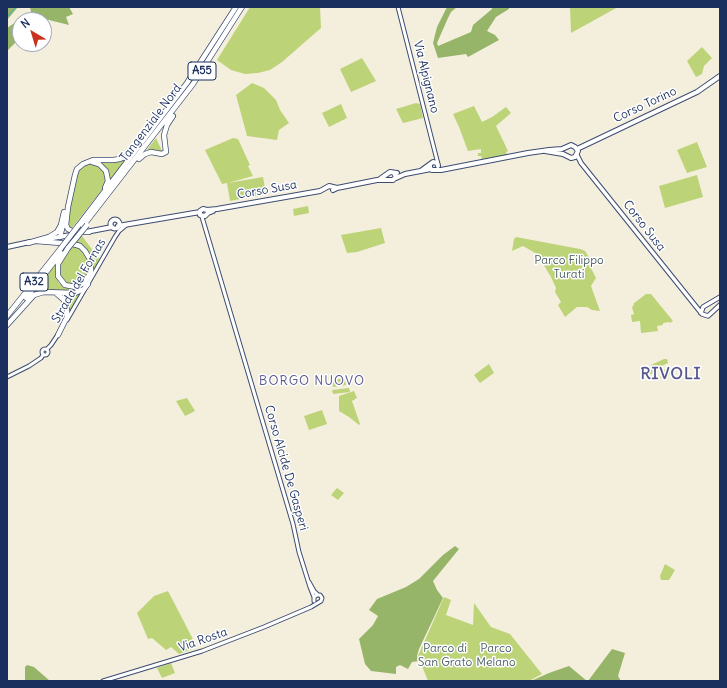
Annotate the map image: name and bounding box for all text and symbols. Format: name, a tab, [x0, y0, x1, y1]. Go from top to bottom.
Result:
north arrow	[12, 12, 52, 52]
text: N	[18, 15, 33, 31]
street label: Via Alpignano	[410, 39, 442, 115]
road number: A55	[188, 62, 216, 80]
street label: Tangenziale Nord	[117, 81, 185, 165]
street label: Corso Torino	[611, 84, 679, 126]
street label: Corso Susa	[236, 178, 298, 202]
street label: Corso Susa	[620, 198, 668, 254]
street label: Strada del Fornas	[49, 236, 109, 326]
park label: Parco Filippo Turati	[534, 254, 604, 282]
road number: A32	[20, 273, 48, 291]
district label: RIVOLI	[640, 364, 702, 384]
district label: BORGO NUOVO	[259, 373, 365, 389]
street label: Corso Alcide De Gasperi	[261, 404, 311, 532]
street label: Via Rosta	[177, 625, 229, 655]
park label: Parco di San Grato	[418, 642, 472, 670]
park label: Parco Melano	[476, 642, 516, 670]

